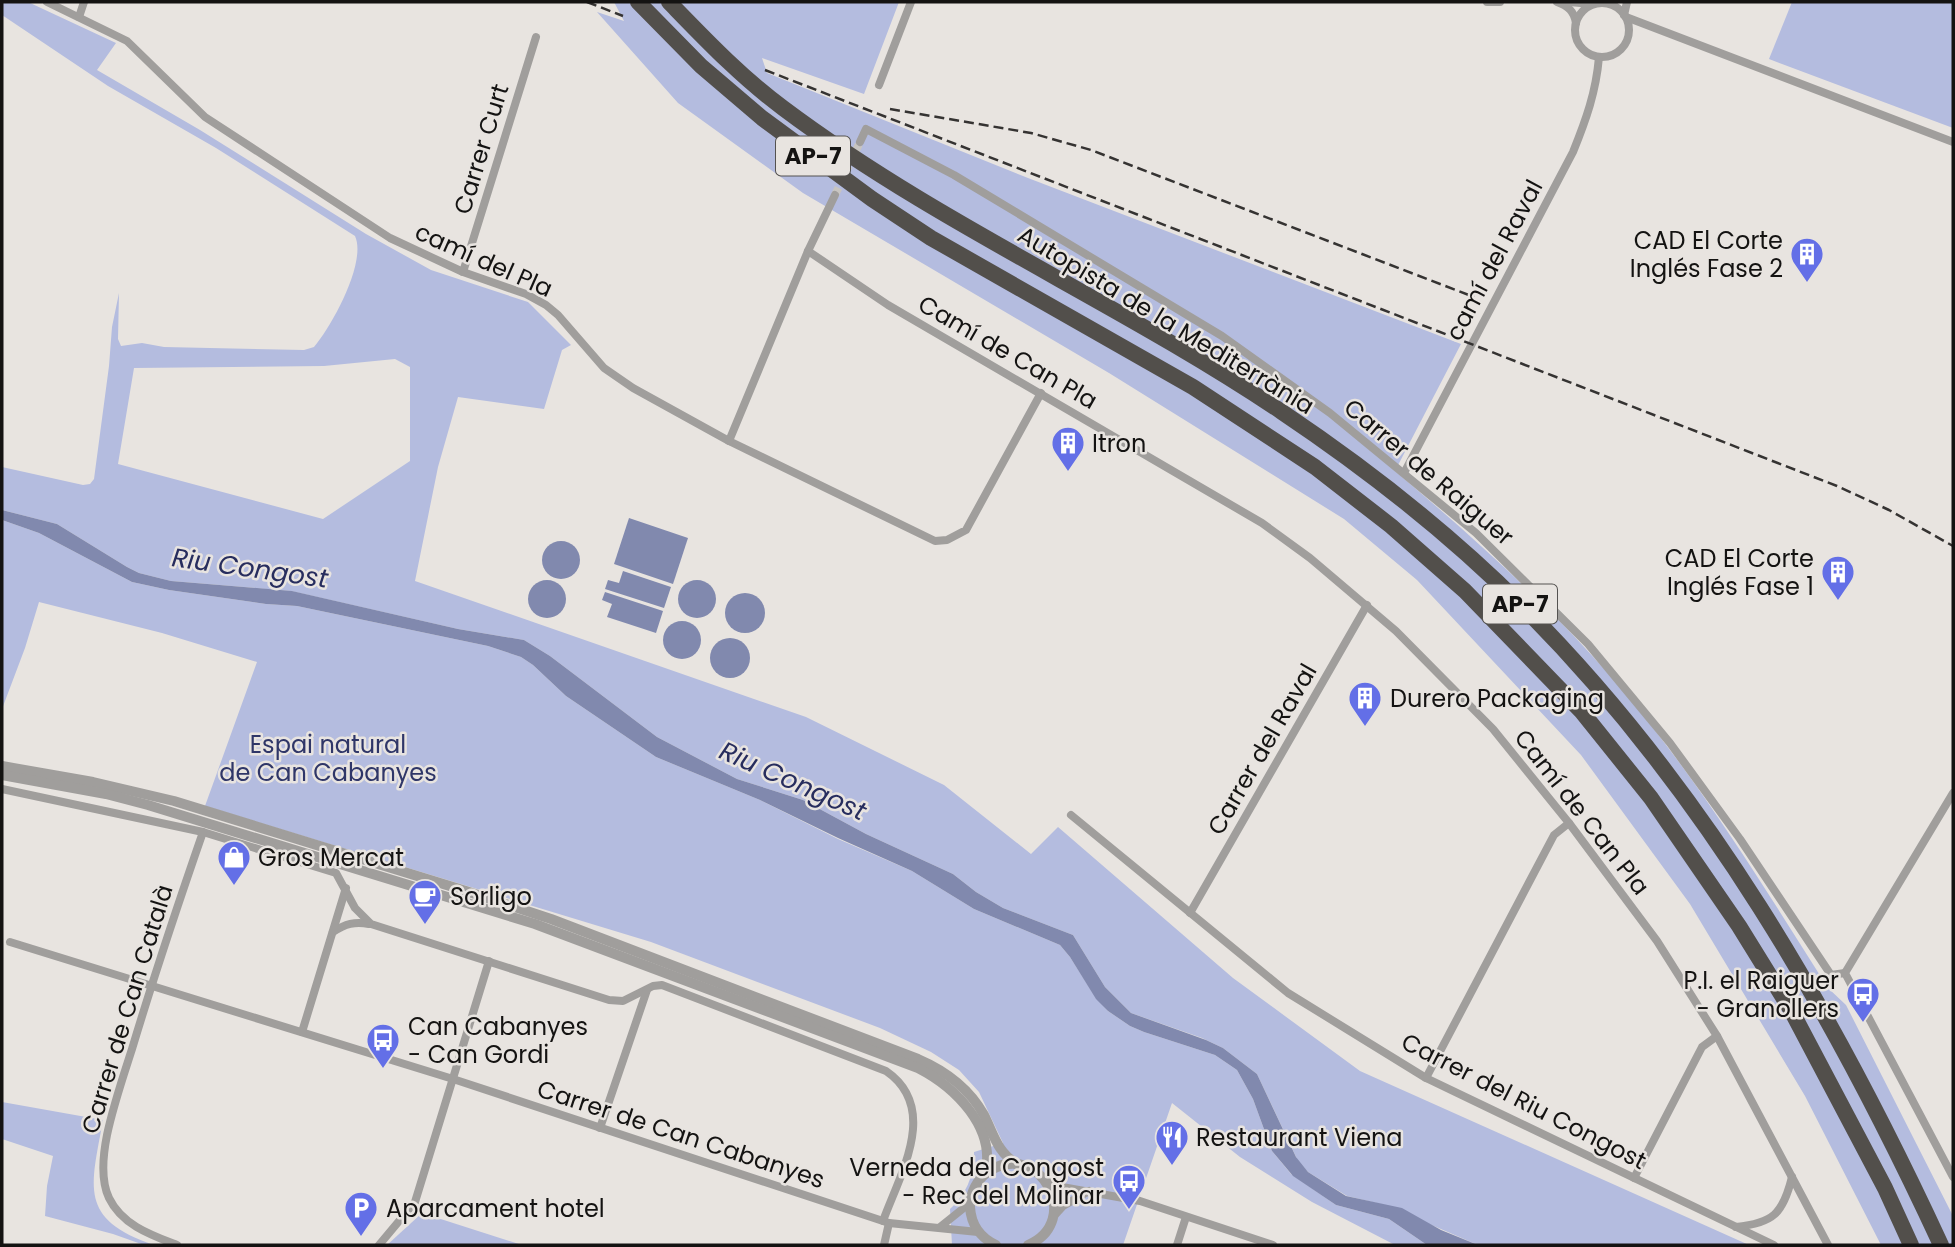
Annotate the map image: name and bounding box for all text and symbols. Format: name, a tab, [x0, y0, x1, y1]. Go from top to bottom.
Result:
street label: Carrer Curt	[446, 80, 516, 218]
road number: AP-7	[776, 136, 850, 176]
street label: camí del Raval	[1438, 174, 1550, 346]
street label: camí del Pla	[410, 215, 558, 305]
street label: Autopista de la Mediterrània	[1012, 218, 1320, 422]
place label: CAD El Corte Inglés Fase 2	[1630, 224, 1783, 285]
building icon: CAD El Corte Inglés Fase 2	[1788, 235, 1826, 284]
street label: Camí de Can Pla	[912, 287, 1104, 417]
street label: Carrer de Raiguer	[1337, 391, 1521, 553]
building icon: Itron	[1049, 424, 1087, 473]
place label: Itron	[1092, 427, 1146, 460]
water label: Riu Congost	[170, 539, 331, 597]
place label: CAD El Corte Inglés Fase 1	[1665, 542, 1814, 603]
building icon: CAD El Corte Inglés Fase 1	[1819, 553, 1857, 602]
road number: AP-7	[1483, 584, 1557, 624]
street label: Carrer del Raval	[1200, 657, 1324, 841]
building icon: Durero Packaging	[1346, 679, 1384, 728]
place label: Durero Packaging	[1390, 682, 1604, 715]
street label: Camí de Can Pla	[1507, 722, 1657, 902]
park label: Espai natural de Can Cabanyes	[219, 728, 437, 789]
water label: Riu Congost	[714, 733, 873, 830]
shop icon: Gros Mercat	[215, 838, 253, 887]
place label: Gros Mercat	[258, 841, 404, 874]
cafe icon: Sorligo	[406, 877, 444, 926]
street label: Carrer de Can Català	[73, 880, 181, 1138]
place label: Sorligo	[450, 880, 532, 913]
place label: P.I. el Raiguer - Granollers	[1683, 964, 1839, 1025]
bus stop icon: P.I. el Raiguer - Granollers	[1844, 975, 1882, 1024]
place label: Can Cabanyes - Can Gordi	[408, 1010, 588, 1071]
bus stop icon: Can Cabanyes - Can Gordi	[364, 1021, 402, 1070]
street label: Carrer del Riu Congost	[1396, 1025, 1652, 1177]
street label: Carrer de Can Cabanyes	[533, 1072, 829, 1196]
restaurant icon: Restaurant Viena	[1153, 1118, 1191, 1167]
place label: Restaurant Viena	[1196, 1121, 1403, 1154]
place label: Verneda del Congost - Rec del Molinar	[849, 1151, 1104, 1212]
bus stop icon: Verneda del Congost - Rec del Molinar	[1110, 1162, 1148, 1211]
parking icon: Aparcament hotel	[342, 1189, 380, 1238]
place label: Aparcament hotel	[386, 1192, 605, 1225]

